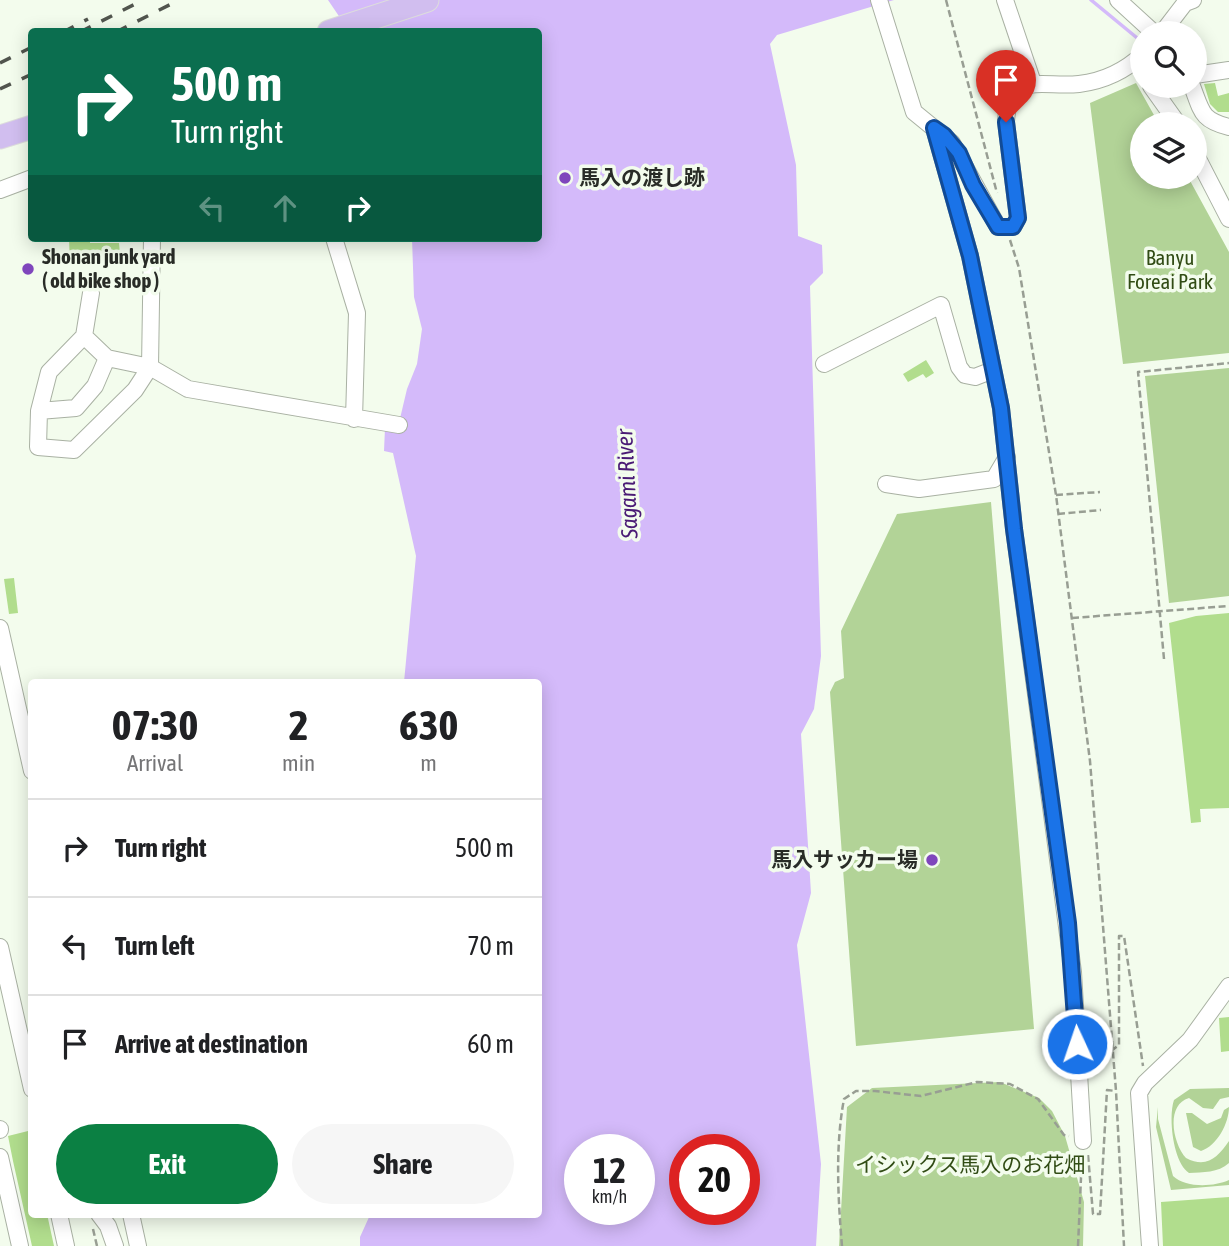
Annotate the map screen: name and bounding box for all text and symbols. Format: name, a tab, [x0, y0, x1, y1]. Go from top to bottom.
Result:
map controls	[1130, 21, 1207, 189]
button: search	[1130, 21, 1207, 98]
pin	[976, 50, 1036, 122]
text: 500 m	[171, 55, 282, 111]
icon: right	[56, 56, 147, 147]
icon: arrive	[987, 61, 1025, 99]
button: layers	[1130, 112, 1207, 189]
text: Turn right	[171, 113, 284, 150]
place label: 馬入の渡し跡	[579, 165, 705, 189]
marker: 馬入の渡し跡	[557, 170, 573, 186]
icon: left	[193, 189, 231, 227]
icon: ahead	[266, 189, 304, 227]
icon: right	[339, 189, 377, 227]
place label: Shonan junk yard ( old bike shop )	[42, 244, 176, 292]
park label: Banyu Foreai Park	[1127, 245, 1213, 293]
marker: Shonan junk yard ( old bike shop )	[20, 261, 36, 277]
water label: Sagami River	[611, 427, 643, 540]
text: 07:30	[112, 701, 198, 749]
text: 2	[289, 701, 308, 749]
text: 630	[399, 701, 458, 749]
text: Arrival	[127, 750, 183, 776]
text: min	[282, 750, 315, 776]
text: m	[420, 750, 437, 776]
icon: right	[56, 829, 94, 867]
text: Turn right	[115, 833, 206, 863]
text: 500 m	[455, 833, 514, 863]
place label: 馬入サッカー場	[771, 847, 918, 871]
marker: 馬入サッカー場	[924, 852, 940, 868]
icon: left	[56, 927, 94, 965]
text: Turn left	[115, 931, 195, 961]
text: 70 m	[467, 931, 514, 961]
position arrow	[1040, 1007, 1114, 1081]
icon: arrive	[56, 1025, 94, 1063]
text: Arrive at destination	[115, 1029, 308, 1059]
text: 60 m	[467, 1029, 514, 1059]
button: Exit	[56, 1124, 278, 1204]
button: Share	[292, 1124, 514, 1204]
speed limit sign: 20	[669, 1134, 760, 1225]
text: 12	[593, 1150, 626, 1190]
park label: イシックス馬入のお花畑	[855, 1152, 1085, 1176]
text: km/h	[592, 1186, 627, 1207]

